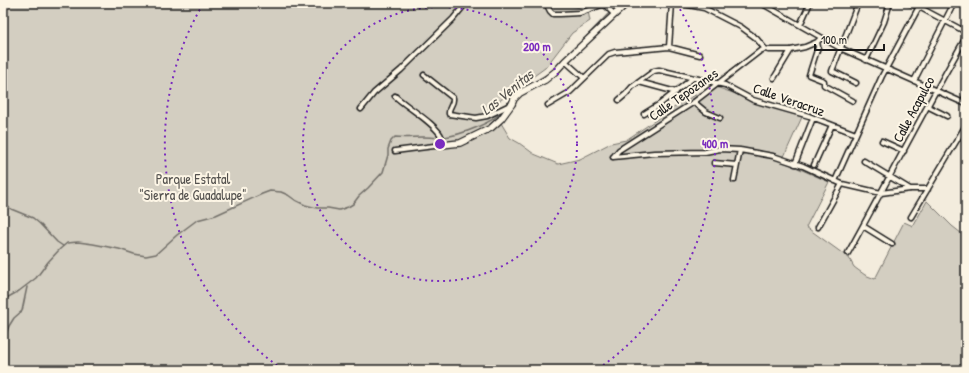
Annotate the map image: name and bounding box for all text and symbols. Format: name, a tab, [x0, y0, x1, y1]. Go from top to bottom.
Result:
scale bar	[815, 26, 884, 52]
text: 100 m	[821, 31, 847, 48]
text: 200 m	[523, 38, 551, 55]
street label: Calle Tepozanes	[645, 63, 722, 126]
water label: Las Venitas	[476, 64, 539, 120]
street label: Calle Acapulco	[888, 72, 939, 146]
street label: Calle Veracruz	[751, 78, 827, 120]
text: 400 m	[702, 135, 728, 152]
centre of rings	[433, 137, 447, 151]
park label: Parque Estatal "Sierra de Guadalupe"	[139, 169, 247, 205]

